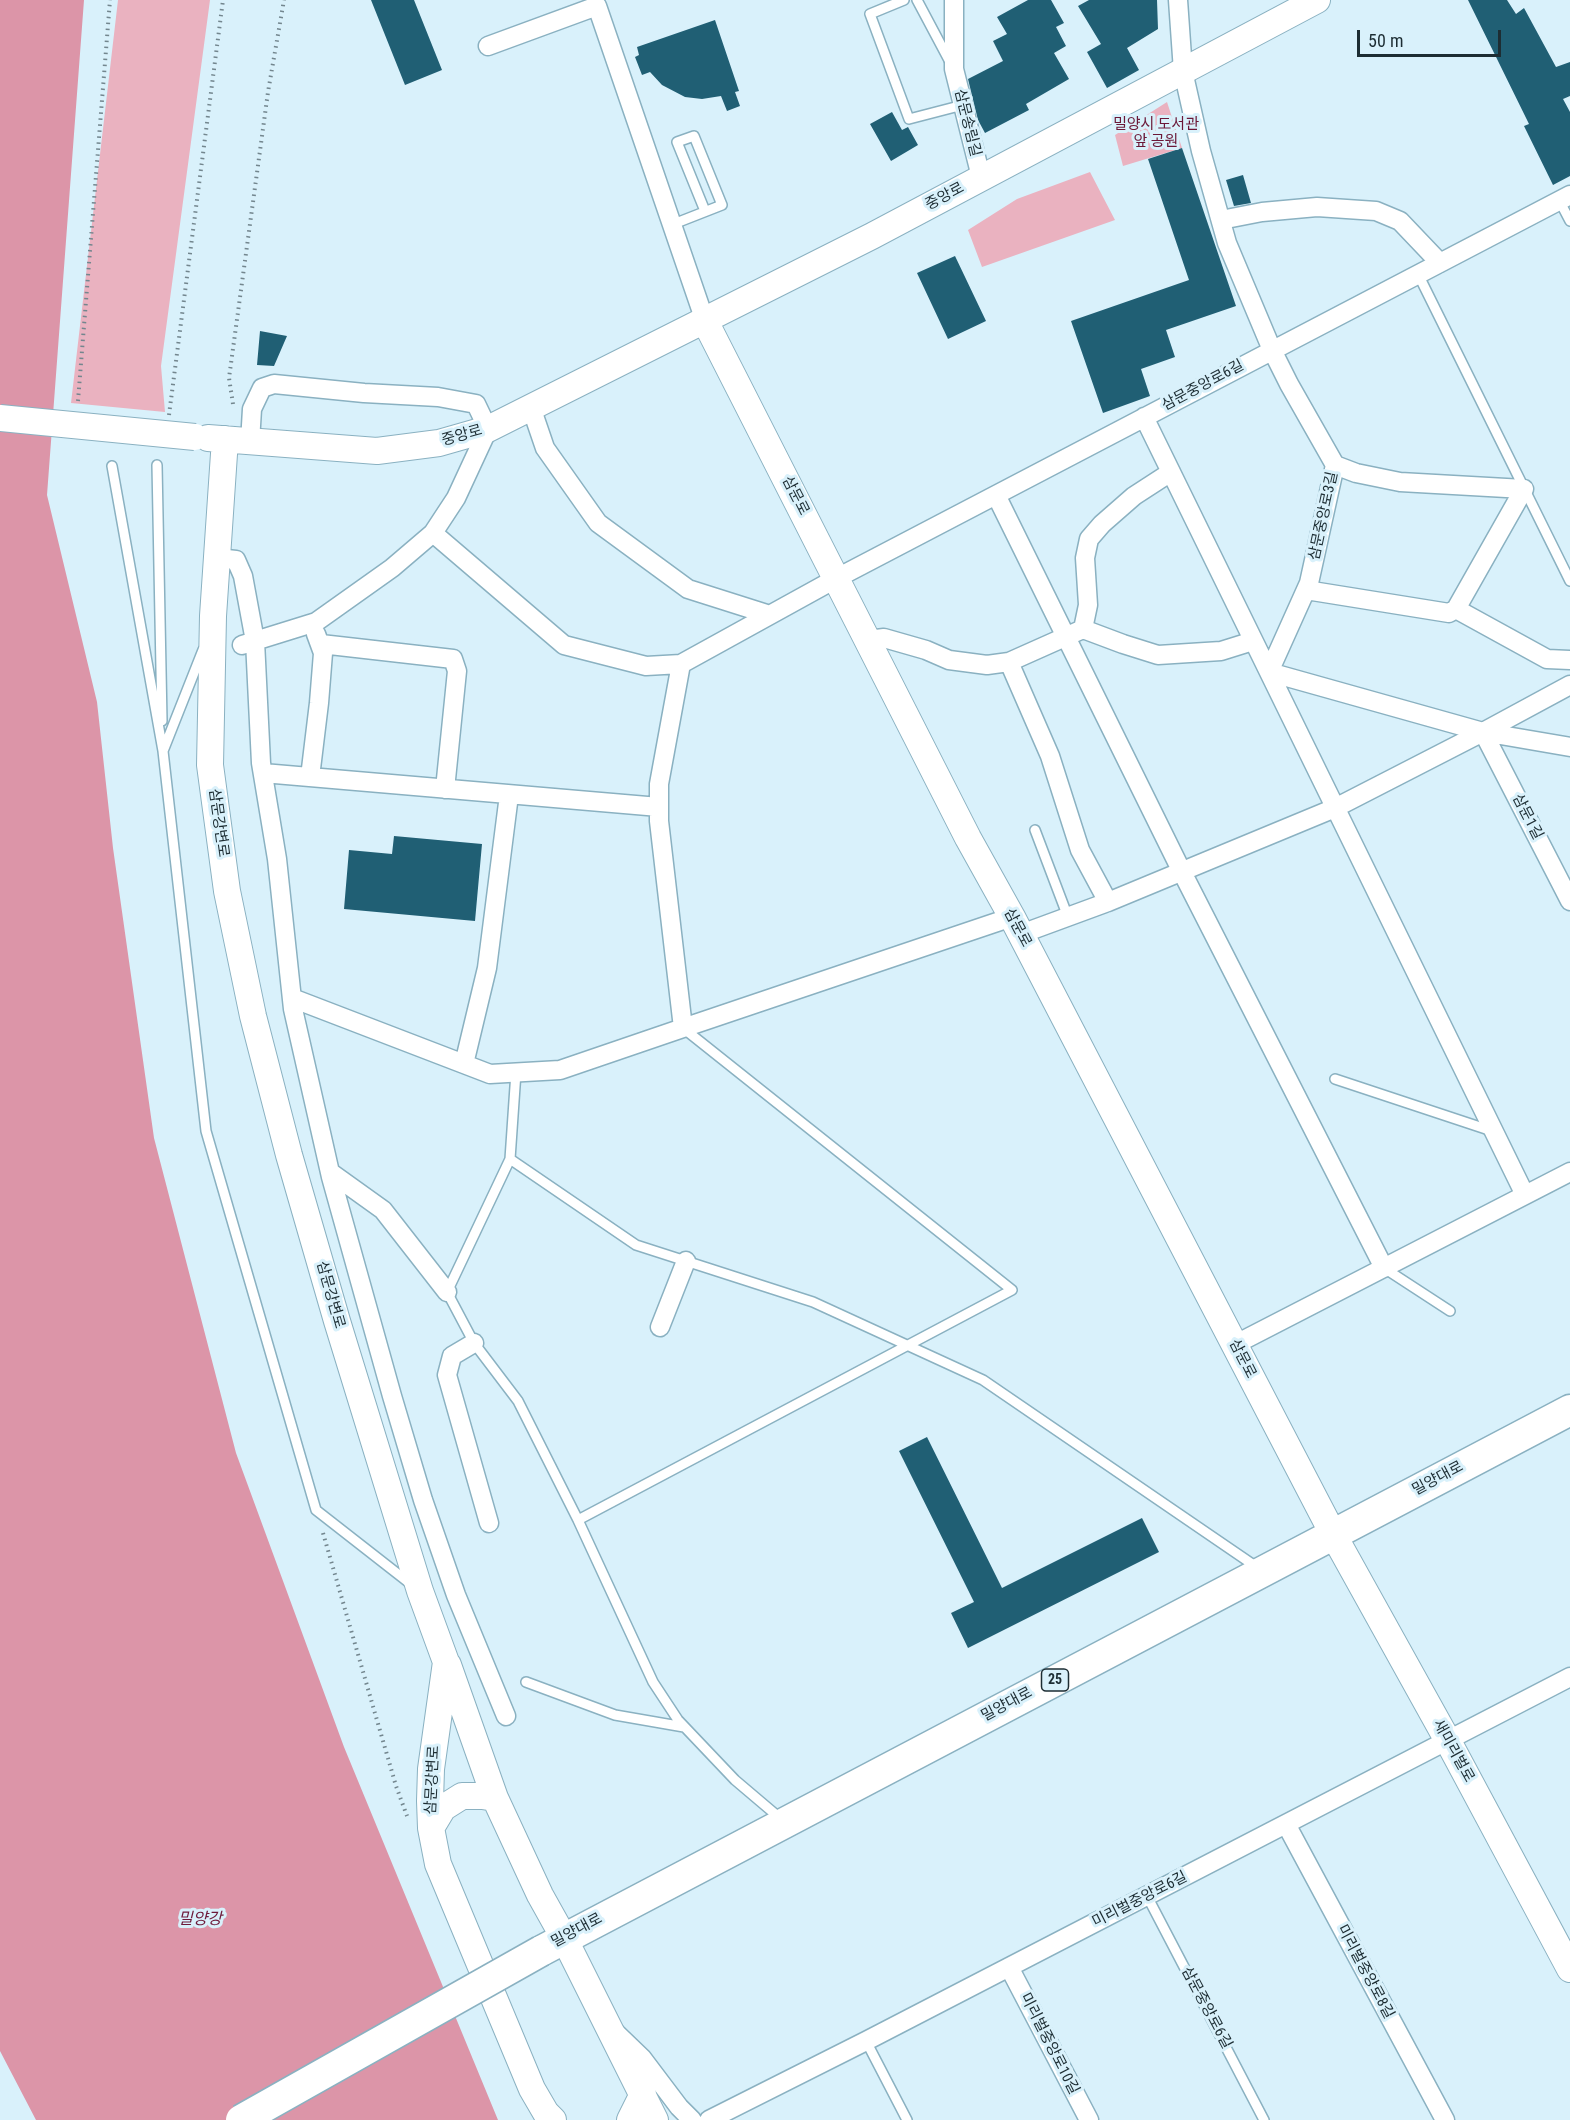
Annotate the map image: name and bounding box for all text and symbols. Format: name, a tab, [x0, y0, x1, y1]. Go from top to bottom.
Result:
scale bar	[1360, 18, 1504, 56]
text: 50 m	[1368, 30, 1403, 51]
street label: 삼문송림길	[950, 87, 984, 159]
park label: 밀양시 도서관 앞 공원	[1113, 116, 1199, 151]
street label: 중앙로	[922, 179, 968, 215]
street label: 삼문중앙로6길	[1159, 357, 1247, 415]
street label: 중앙로	[440, 422, 484, 450]
street label: 삼문중앙로3길	[1306, 470, 1342, 562]
street label: 삼문로	[778, 473, 812, 519]
street label: 삼문강변로	[204, 788, 232, 858]
street label: 삼문1길	[1508, 791, 1546, 843]
street label: 삼문로	[999, 905, 1035, 951]
street label: 삼문강변로	[312, 1259, 348, 1331]
street label: 삼문로	[1225, 1336, 1259, 1382]
street label: 밀양대로	[1409, 1458, 1467, 1500]
road number: 25	[1042, 1669, 1068, 1691]
street label: 밀양대로	[978, 1684, 1036, 1726]
street label: 새미리벌로	[1428, 1716, 1478, 1786]
street label: 삼문강변로	[422, 1745, 444, 1815]
street label: 미리벌중앙로6길	[1090, 1868, 1190, 1932]
water label: 밀양강	[178, 1910, 222, 1930]
street label: 밀양대로	[548, 1910, 606, 1952]
street label: 미리벌중앙로8길	[1333, 1922, 1397, 2022]
street label: 삼문중앙로6길	[1177, 1964, 1235, 2052]
street label: 미리벌중앙로10길	[1016, 1990, 1082, 2098]

